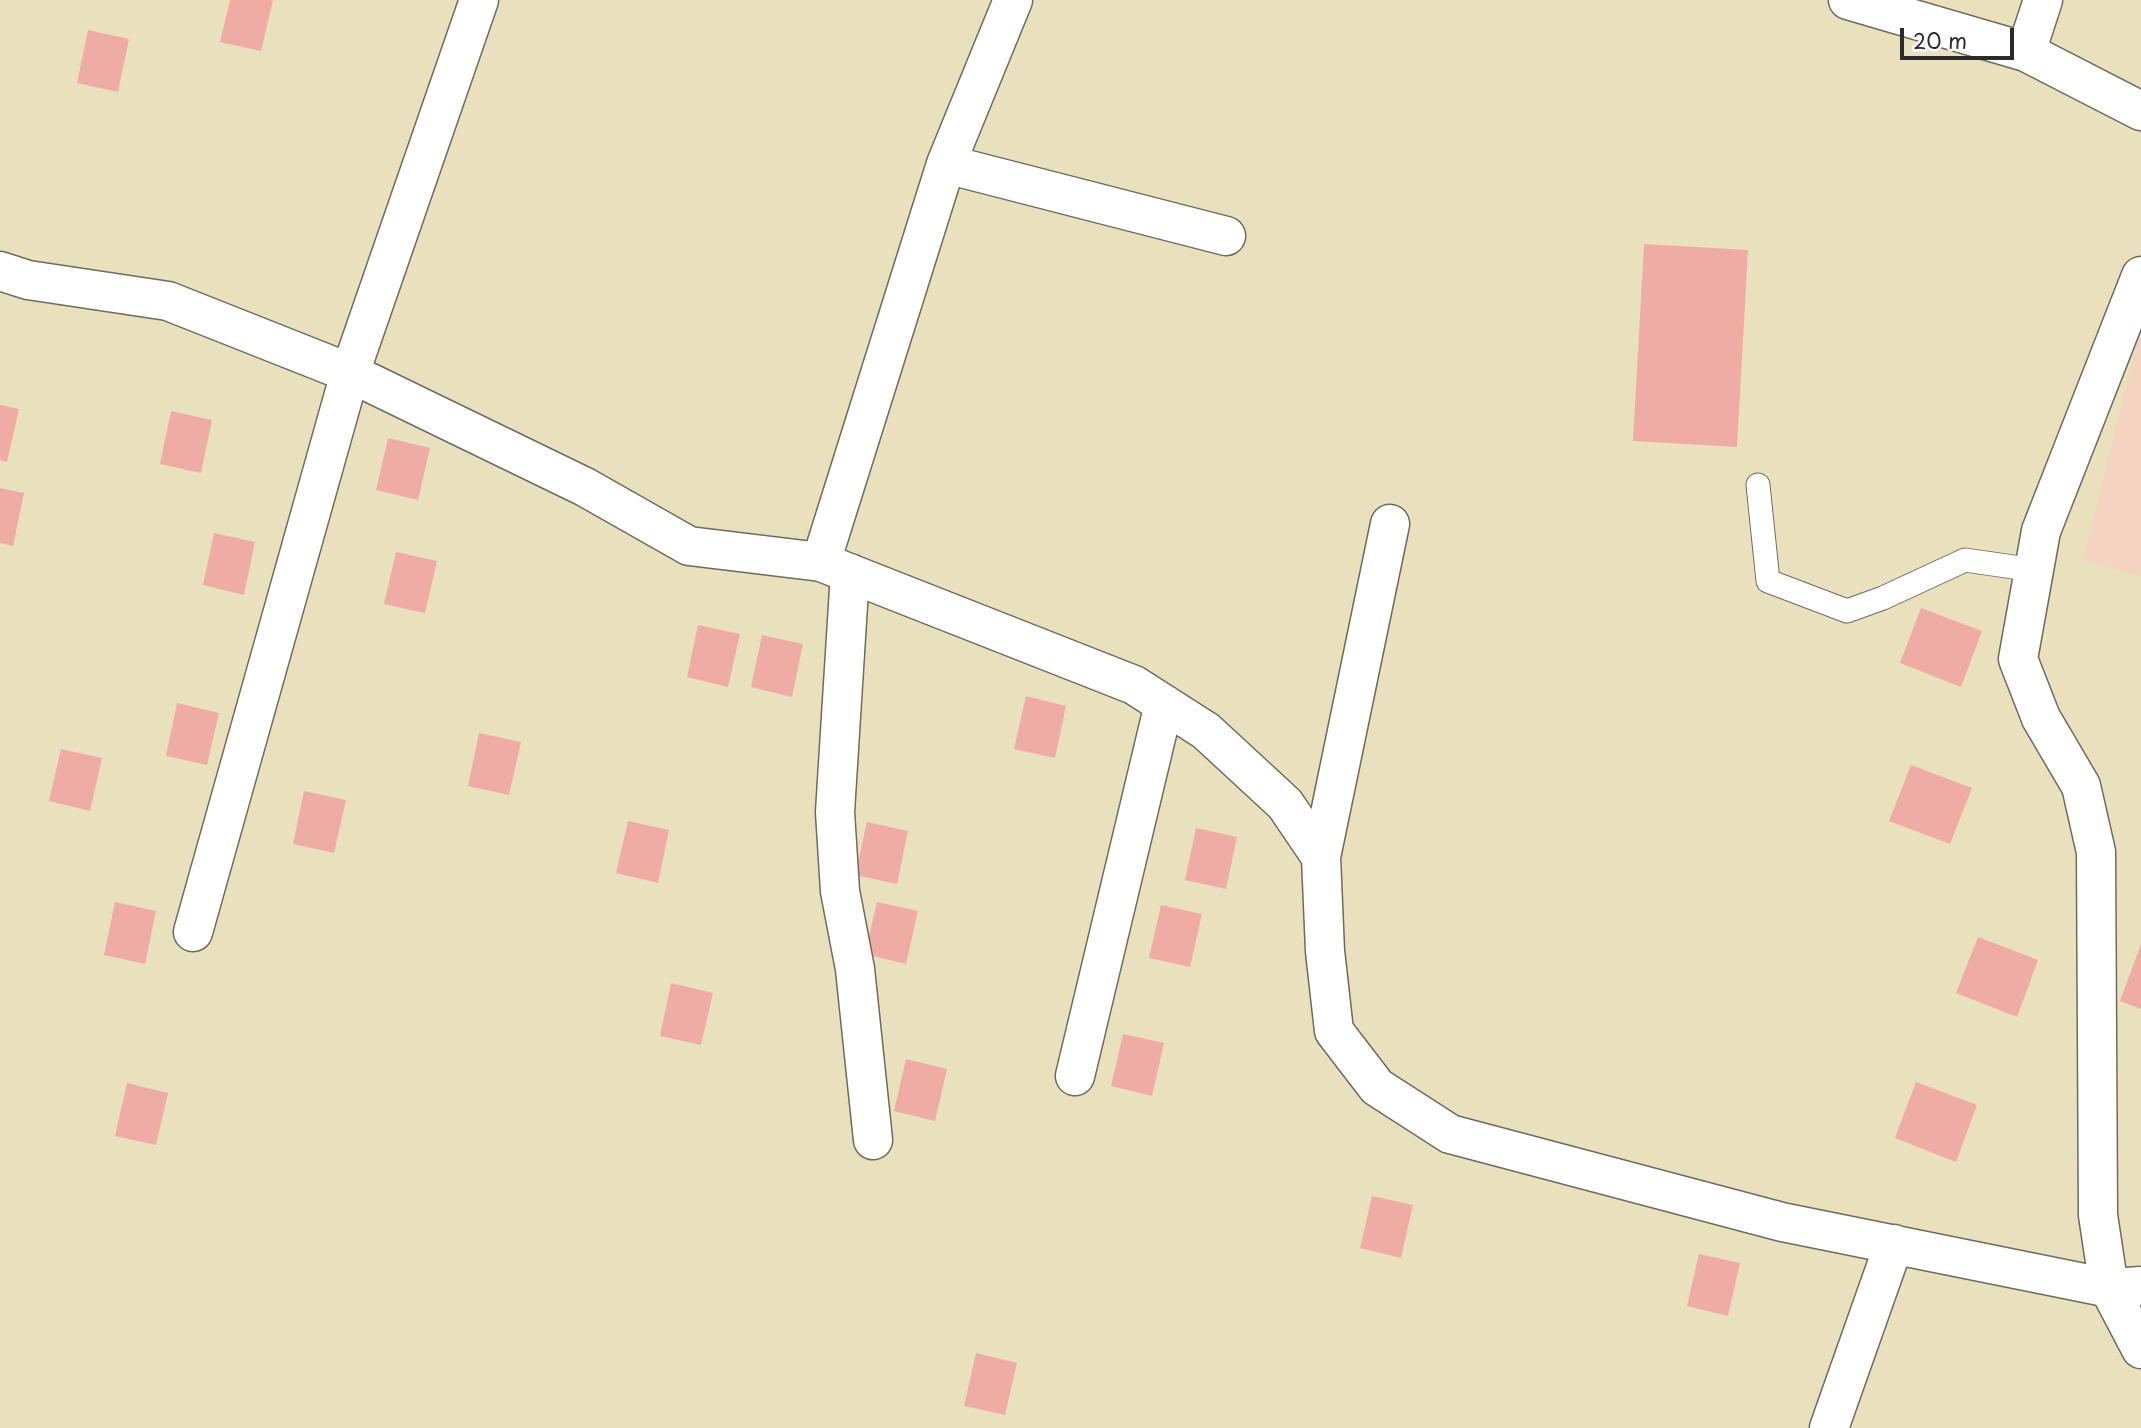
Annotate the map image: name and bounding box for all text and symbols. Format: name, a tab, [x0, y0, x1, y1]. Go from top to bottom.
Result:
scale bar	[1903, 14, 2017, 58]
text: 20 m	[1913, 24, 1967, 56]

